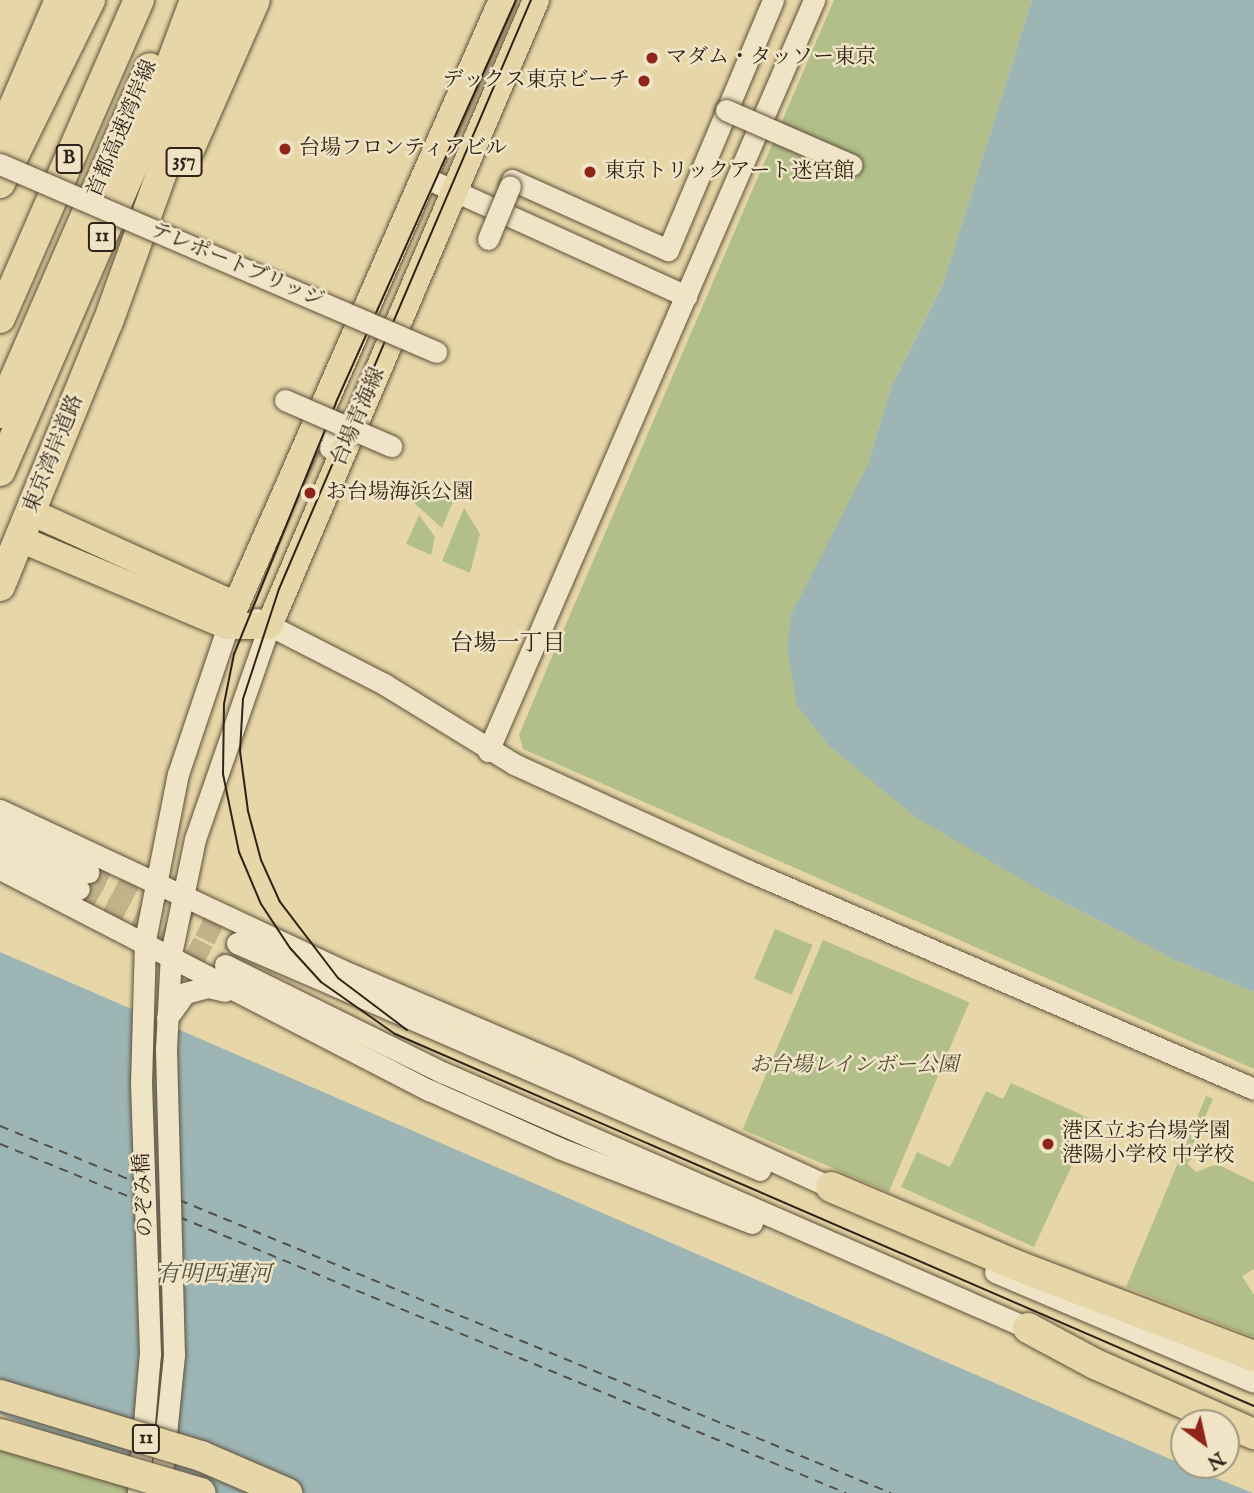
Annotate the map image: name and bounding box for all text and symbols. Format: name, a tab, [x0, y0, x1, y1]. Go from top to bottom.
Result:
place label: マダム・タッソー東京	[666, 45, 876, 71]
marker: マダム・タッソー東京	[644, 50, 660, 66]
street label: 首都高速湾岸線	[83, 56, 163, 202]
place label: デックス東京ビーチ	[442, 68, 630, 94]
marker: デックス東京ビーチ	[636, 73, 652, 89]
place label: 台場フロンティアビル	[299, 136, 509, 162]
marker: 台場フロンティアビル	[277, 141, 293, 157]
road number: B	[55, 144, 83, 174]
road number: 357	[165, 146, 203, 178]
place label: 東京トリックアート迷宮館	[604, 159, 855, 185]
marker: 東京トリックアート迷宮館	[582, 164, 598, 180]
street label: テレポートブリッジ	[145, 217, 329, 315]
road number: 11	[86, 221, 118, 252]
street label: 台場青海線	[327, 364, 391, 470]
street label: 東京湾岸道路	[19, 391, 89, 517]
place label: お台場海浜公園	[326, 480, 473, 506]
marker: お台場海浜公園	[300, 483, 320, 503]
district label: 台場一丁目	[451, 630, 565, 658]
park label: お台場レインボー公園	[749, 1053, 959, 1079]
place label: 港区立お台場学園 港陽小学校 中学校	[1062, 1119, 1235, 1169]
marker: 港区立お台場学園 港陽小学校 中学校	[1040, 1136, 1056, 1152]
street label: のぞみ橋	[130, 1152, 160, 1238]
water label: 有明西運河	[157, 1261, 271, 1289]
north arrow	[1170, 1409, 1240, 1479]
road number: 11	[130, 1424, 162, 1455]
text: N	[1202, 1445, 1229, 1474]

